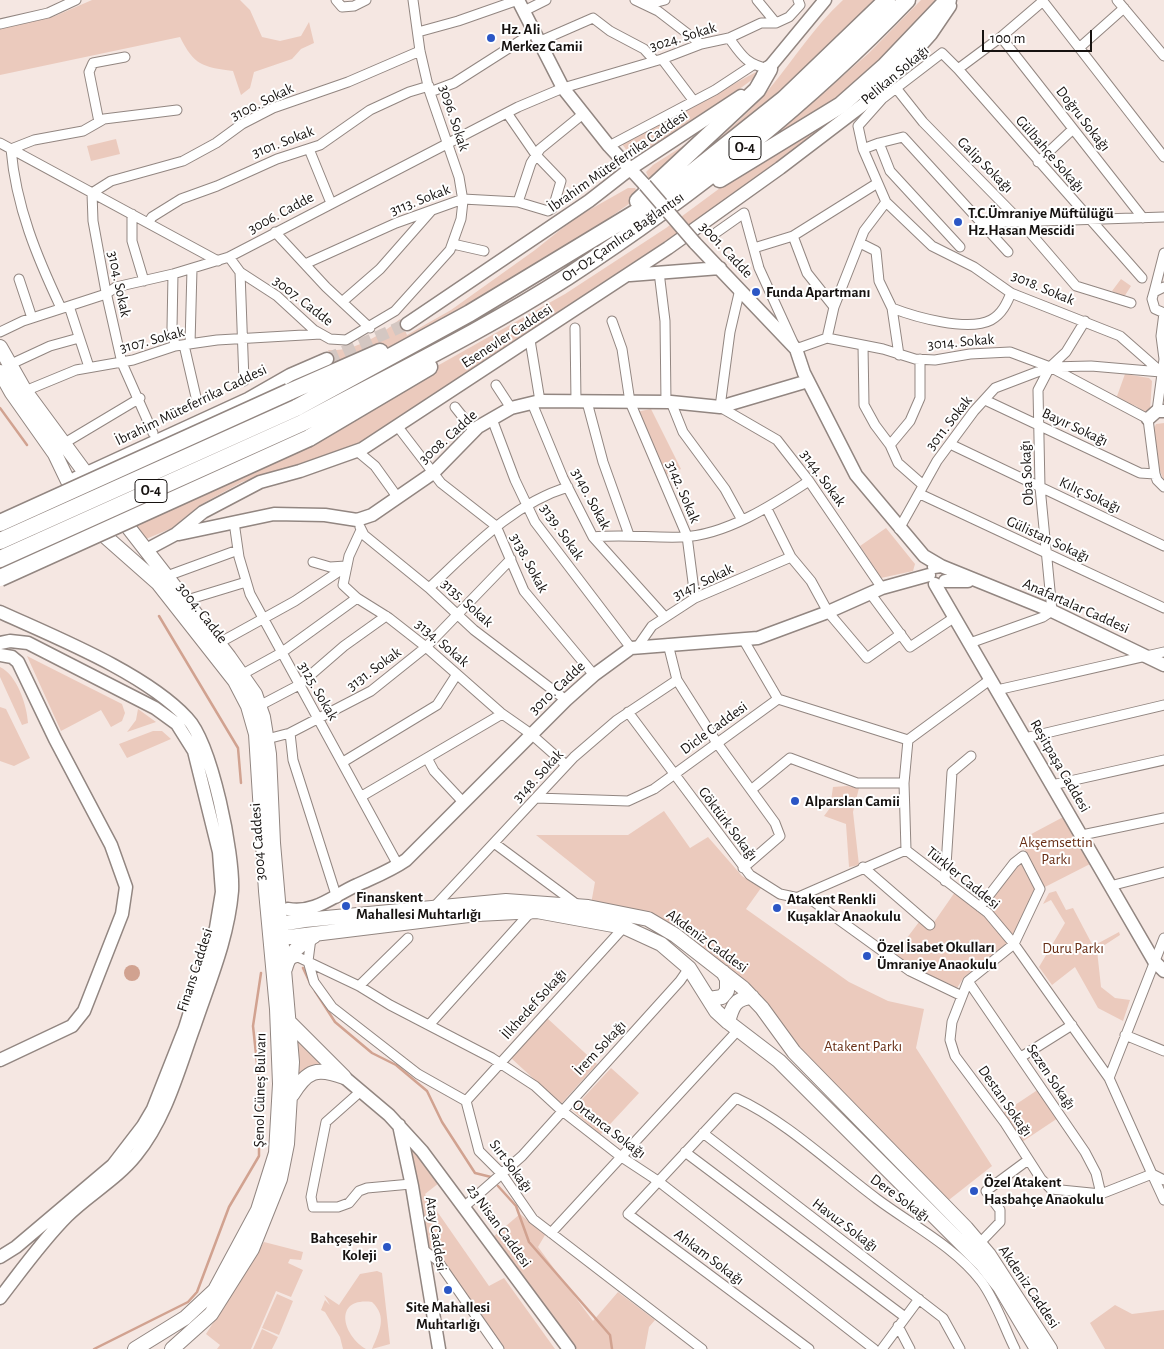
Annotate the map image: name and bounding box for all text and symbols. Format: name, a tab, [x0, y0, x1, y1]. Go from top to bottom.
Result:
street label: 3024. Sokak	[648, 18, 718, 56]
place label: Hz. Ali Merkez Camii	[501, 20, 583, 55]
scale bar	[984, 20, 1094, 52]
text: 100 m	[990, 31, 1025, 46]
marker: Hz. Ali Merkez Camii	[485, 32, 497, 44]
street label: Pelikan Sokağı	[857, 41, 933, 109]
street label: 3100. Sokak	[228, 79, 296, 125]
street label: 3096. Sokak	[435, 83, 473, 153]
street label: Doğru Sokağı	[1052, 83, 1114, 155]
street label: İbrahim Müteferrika Caddesi	[545, 106, 691, 216]
street label: Gülbahçe Sokağı	[1012, 112, 1088, 196]
street label: 3101. Sokak	[250, 122, 316, 162]
street label: Galip Sokağı	[953, 133, 1017, 197]
road number: O-4	[729, 136, 761, 160]
street label: 3113. Sokak	[387, 180, 453, 220]
street label: 3006. Cadde	[245, 188, 317, 238]
street label: O1-O2 Çamlıca Bağlantısı	[558, 188, 688, 286]
place label: T.C.Ümraniye Müftülüğü Hz.Hasan Mescidi	[968, 204, 1114, 239]
marker: T.C.Ümraniye Müftülüğü Hz.Hasan Mescidi	[952, 216, 964, 228]
street label: 3001. Cadde	[695, 218, 757, 282]
street label: 3104. Sokak	[103, 249, 135, 319]
street label: 3018. Sokak	[1009, 267, 1077, 309]
street label: 3007. Cadde	[269, 272, 337, 330]
place label: Funda Apartmanı	[766, 283, 870, 301]
marker: Funda Apartmanı	[750, 286, 762, 298]
street label: Esenevler Caddesi	[458, 300, 556, 372]
street label: 3107. Sokak	[118, 323, 186, 357]
street label: 3014. Sokak	[927, 330, 995, 354]
street label: İbrahim Müteferrika Caddesi	[112, 360, 270, 450]
street label: 3011. Sokak	[922, 392, 976, 454]
street label: Bayır Sokağı	[1039, 404, 1111, 450]
street label: 3008. Cadde	[415, 406, 481, 468]
street label: Oba Sokağı	[1016, 440, 1038, 506]
street label: 3144. Sokak	[796, 446, 850, 510]
street label: 3142. Sokak	[662, 458, 704, 526]
street label: 3140. Sokak	[567, 465, 615, 533]
street label: Kılıç Sokağı	[1056, 473, 1124, 517]
road number: O-4	[135, 480, 167, 502]
street label: 3139. Sokak	[536, 500, 588, 564]
street label: Gülistan Sokağı	[1004, 512, 1092, 566]
street label: 3138. Sokak	[506, 530, 552, 596]
street label: 3147. Sokak	[670, 560, 736, 604]
street label: Anafartalar Caddesi	[1020, 574, 1132, 638]
street label: 3135. Sokak	[437, 575, 497, 631]
street label: 3004. Cadde	[173, 579, 231, 647]
street label: 3134. Sokak	[411, 615, 473, 671]
street label: 3131. Sokak	[343, 643, 405, 695]
street label: 3010. Cadde	[525, 657, 589, 719]
street label: 3125. Sokak	[294, 658, 342, 724]
street label: Dicle Caddesi	[677, 698, 751, 758]
street label: Reşitpaşa Caddesi	[1026, 716, 1094, 816]
street label: 3148. Sokak	[509, 746, 567, 806]
street label: Göktürk Sokağı	[694, 783, 762, 865]
place label: Alparslan Camii	[805, 792, 900, 810]
marker: Alparslan Camii	[789, 795, 801, 807]
street label: 3004 Caddesi	[246, 802, 270, 882]
park label: Akşemsettin Parkı	[1019, 833, 1093, 868]
street label: Türkler Caddesi	[922, 843, 1004, 913]
place label: Finanskent Mahallesi Muhtarlığı	[356, 888, 481, 923]
place label: Atakent Renkli Kuşaklar Anaokulu	[787, 890, 901, 925]
marker: Finanskent Mahallesi Muhtarlığı	[340, 900, 352, 912]
marker: Atakent Renkli Kuşaklar Anaokulu	[771, 902, 783, 914]
street label: Akdeniz Caddesi	[663, 905, 751, 977]
street label: Finans Caddesi	[173, 926, 217, 1014]
place label: Özel İsabet Okulları Ümraniye Anaokulu	[877, 938, 997, 973]
park label: Duru Parkı	[1042, 939, 1104, 957]
marker: Özel İsabet Okulları Ümraniye Anaokulu	[861, 950, 873, 962]
street label: İlkhedef Sokağı	[497, 965, 571, 1043]
street label: İrem Sokağı	[570, 1017, 630, 1079]
street label: Şenol Güneş Bulvarı	[250, 1033, 270, 1147]
park label: Atakent Parkı	[824, 1037, 902, 1055]
street label: Sezen Sokağı	[1022, 1041, 1080, 1113]
street label: Destan Sokağı	[974, 1062, 1036, 1140]
street label: Ortanca Sokağı	[569, 1096, 649, 1162]
street label: Sırt Sokağı	[485, 1136, 537, 1196]
street label: Dere Sokağı	[867, 1170, 933, 1226]
place label: Özel Atakent Hasbahçe Anaokulu	[984, 1173, 1104, 1208]
street label: 23 Nisan Caddesi	[463, 1181, 535, 1271]
marker: Özel Atakent Hasbahçe Anaokulu	[968, 1185, 980, 1197]
street label: Havuz Sokağı	[808, 1194, 882, 1256]
street label: Atay Caddesi	[421, 1195, 451, 1273]
street label: Ahkam Sokağı	[671, 1225, 747, 1289]
place label: Bahçeşehir Koleji	[310, 1229, 377, 1264]
marker: Bahçeşehir Koleji	[381, 1241, 393, 1253]
street label: Akdeniz Caddesi	[995, 1242, 1063, 1332]
marker: Site Mahallesi Muhtarlığı	[442, 1284, 454, 1296]
place label: Site Mahallesi Muhtarlığı	[406, 1298, 490, 1333]

